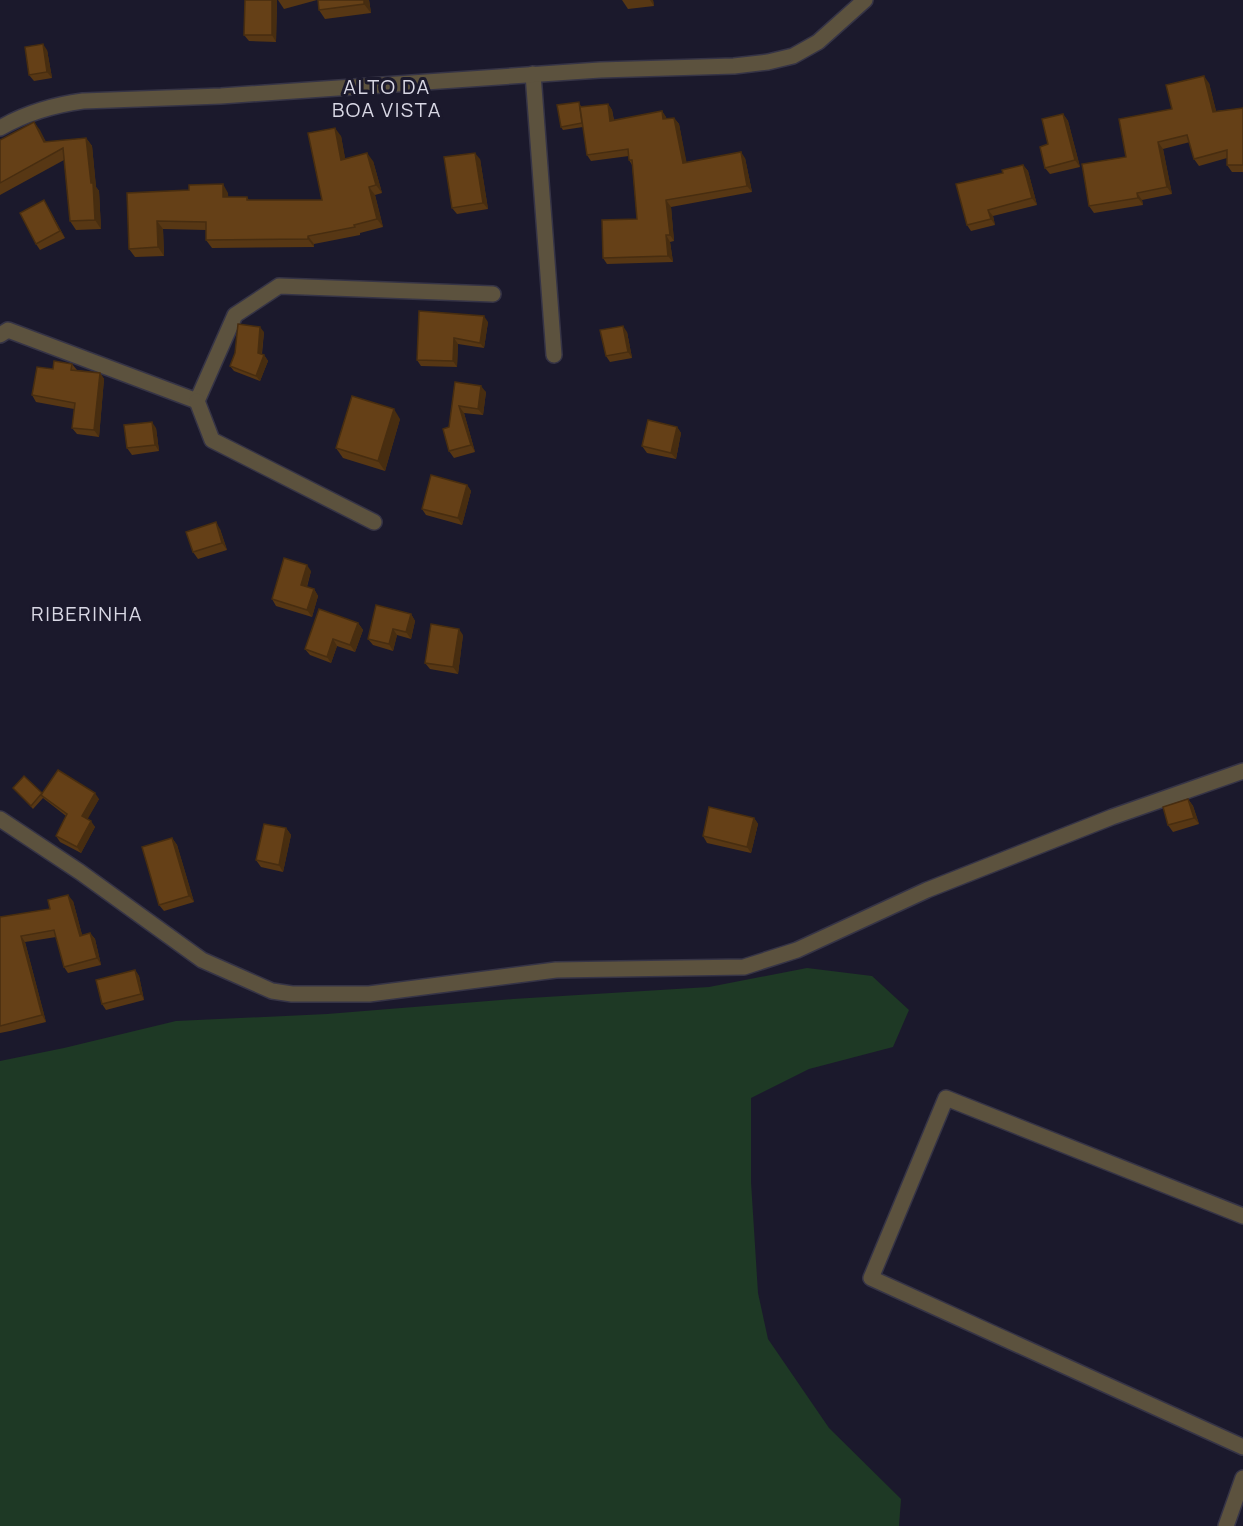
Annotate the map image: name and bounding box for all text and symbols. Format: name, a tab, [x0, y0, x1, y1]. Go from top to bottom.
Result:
district label: ALTO DA BOA VISTA	[332, 73, 442, 123]
district label: RIBERINHA	[31, 600, 143, 627]

